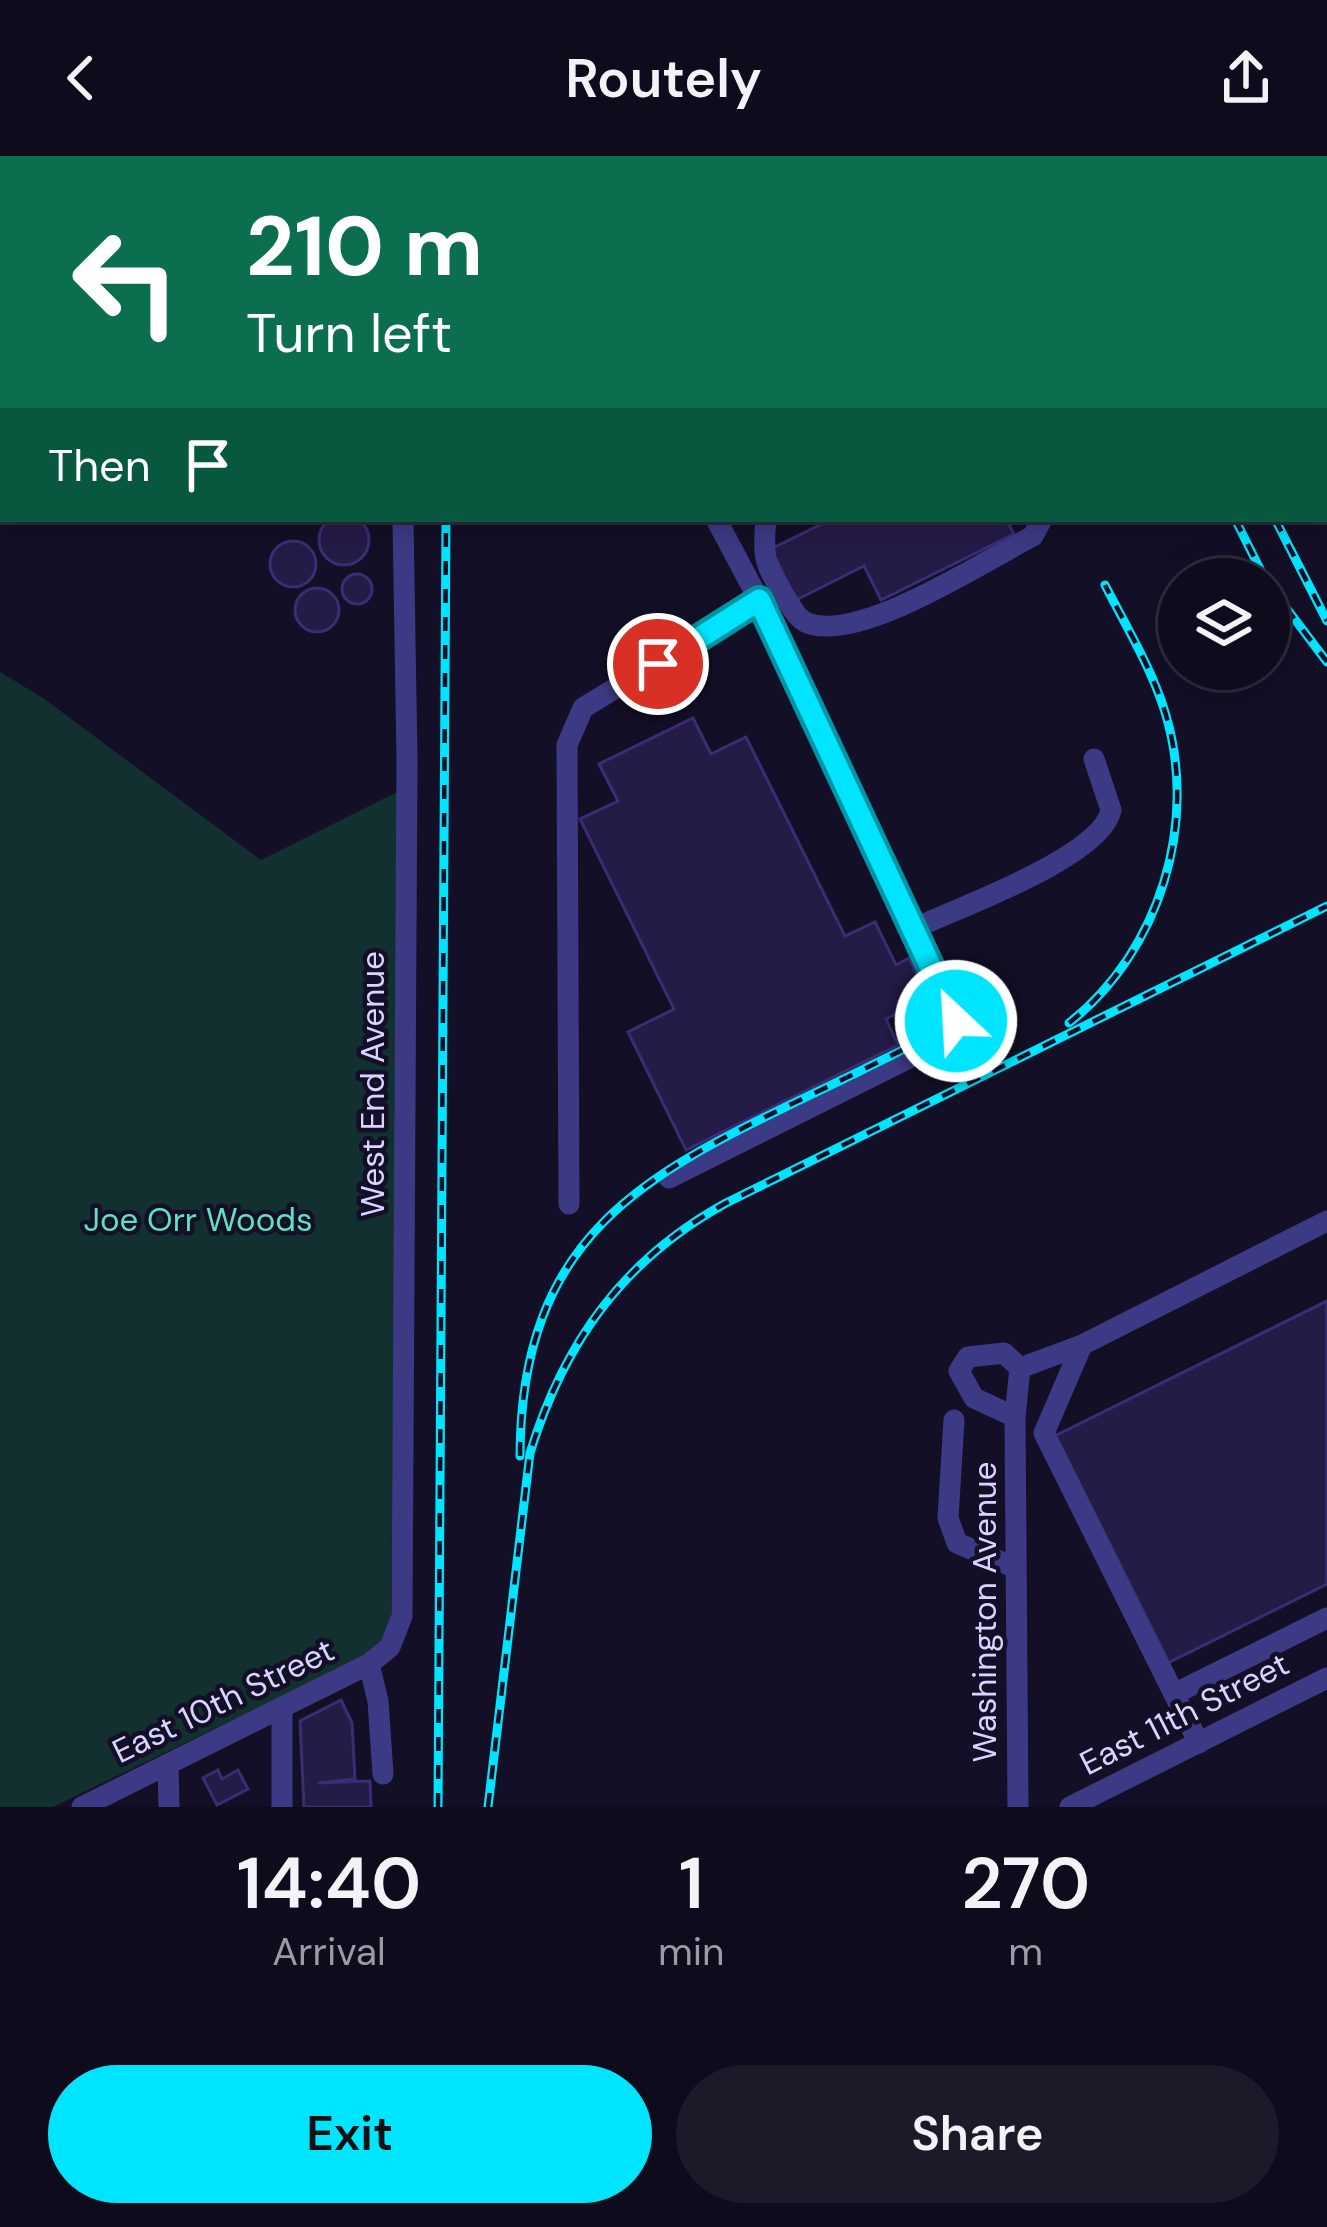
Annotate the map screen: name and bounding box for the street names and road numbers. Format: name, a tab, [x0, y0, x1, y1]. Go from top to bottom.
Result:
street label: West End Avenue	[351, 951, 394, 1217]
street label: Washington Avenue	[963, 1462, 1006, 1763]
street label: East 10th Street	[105, 1628, 341, 1773]
street label: East 11th Street	[1072, 1642, 1296, 1785]

